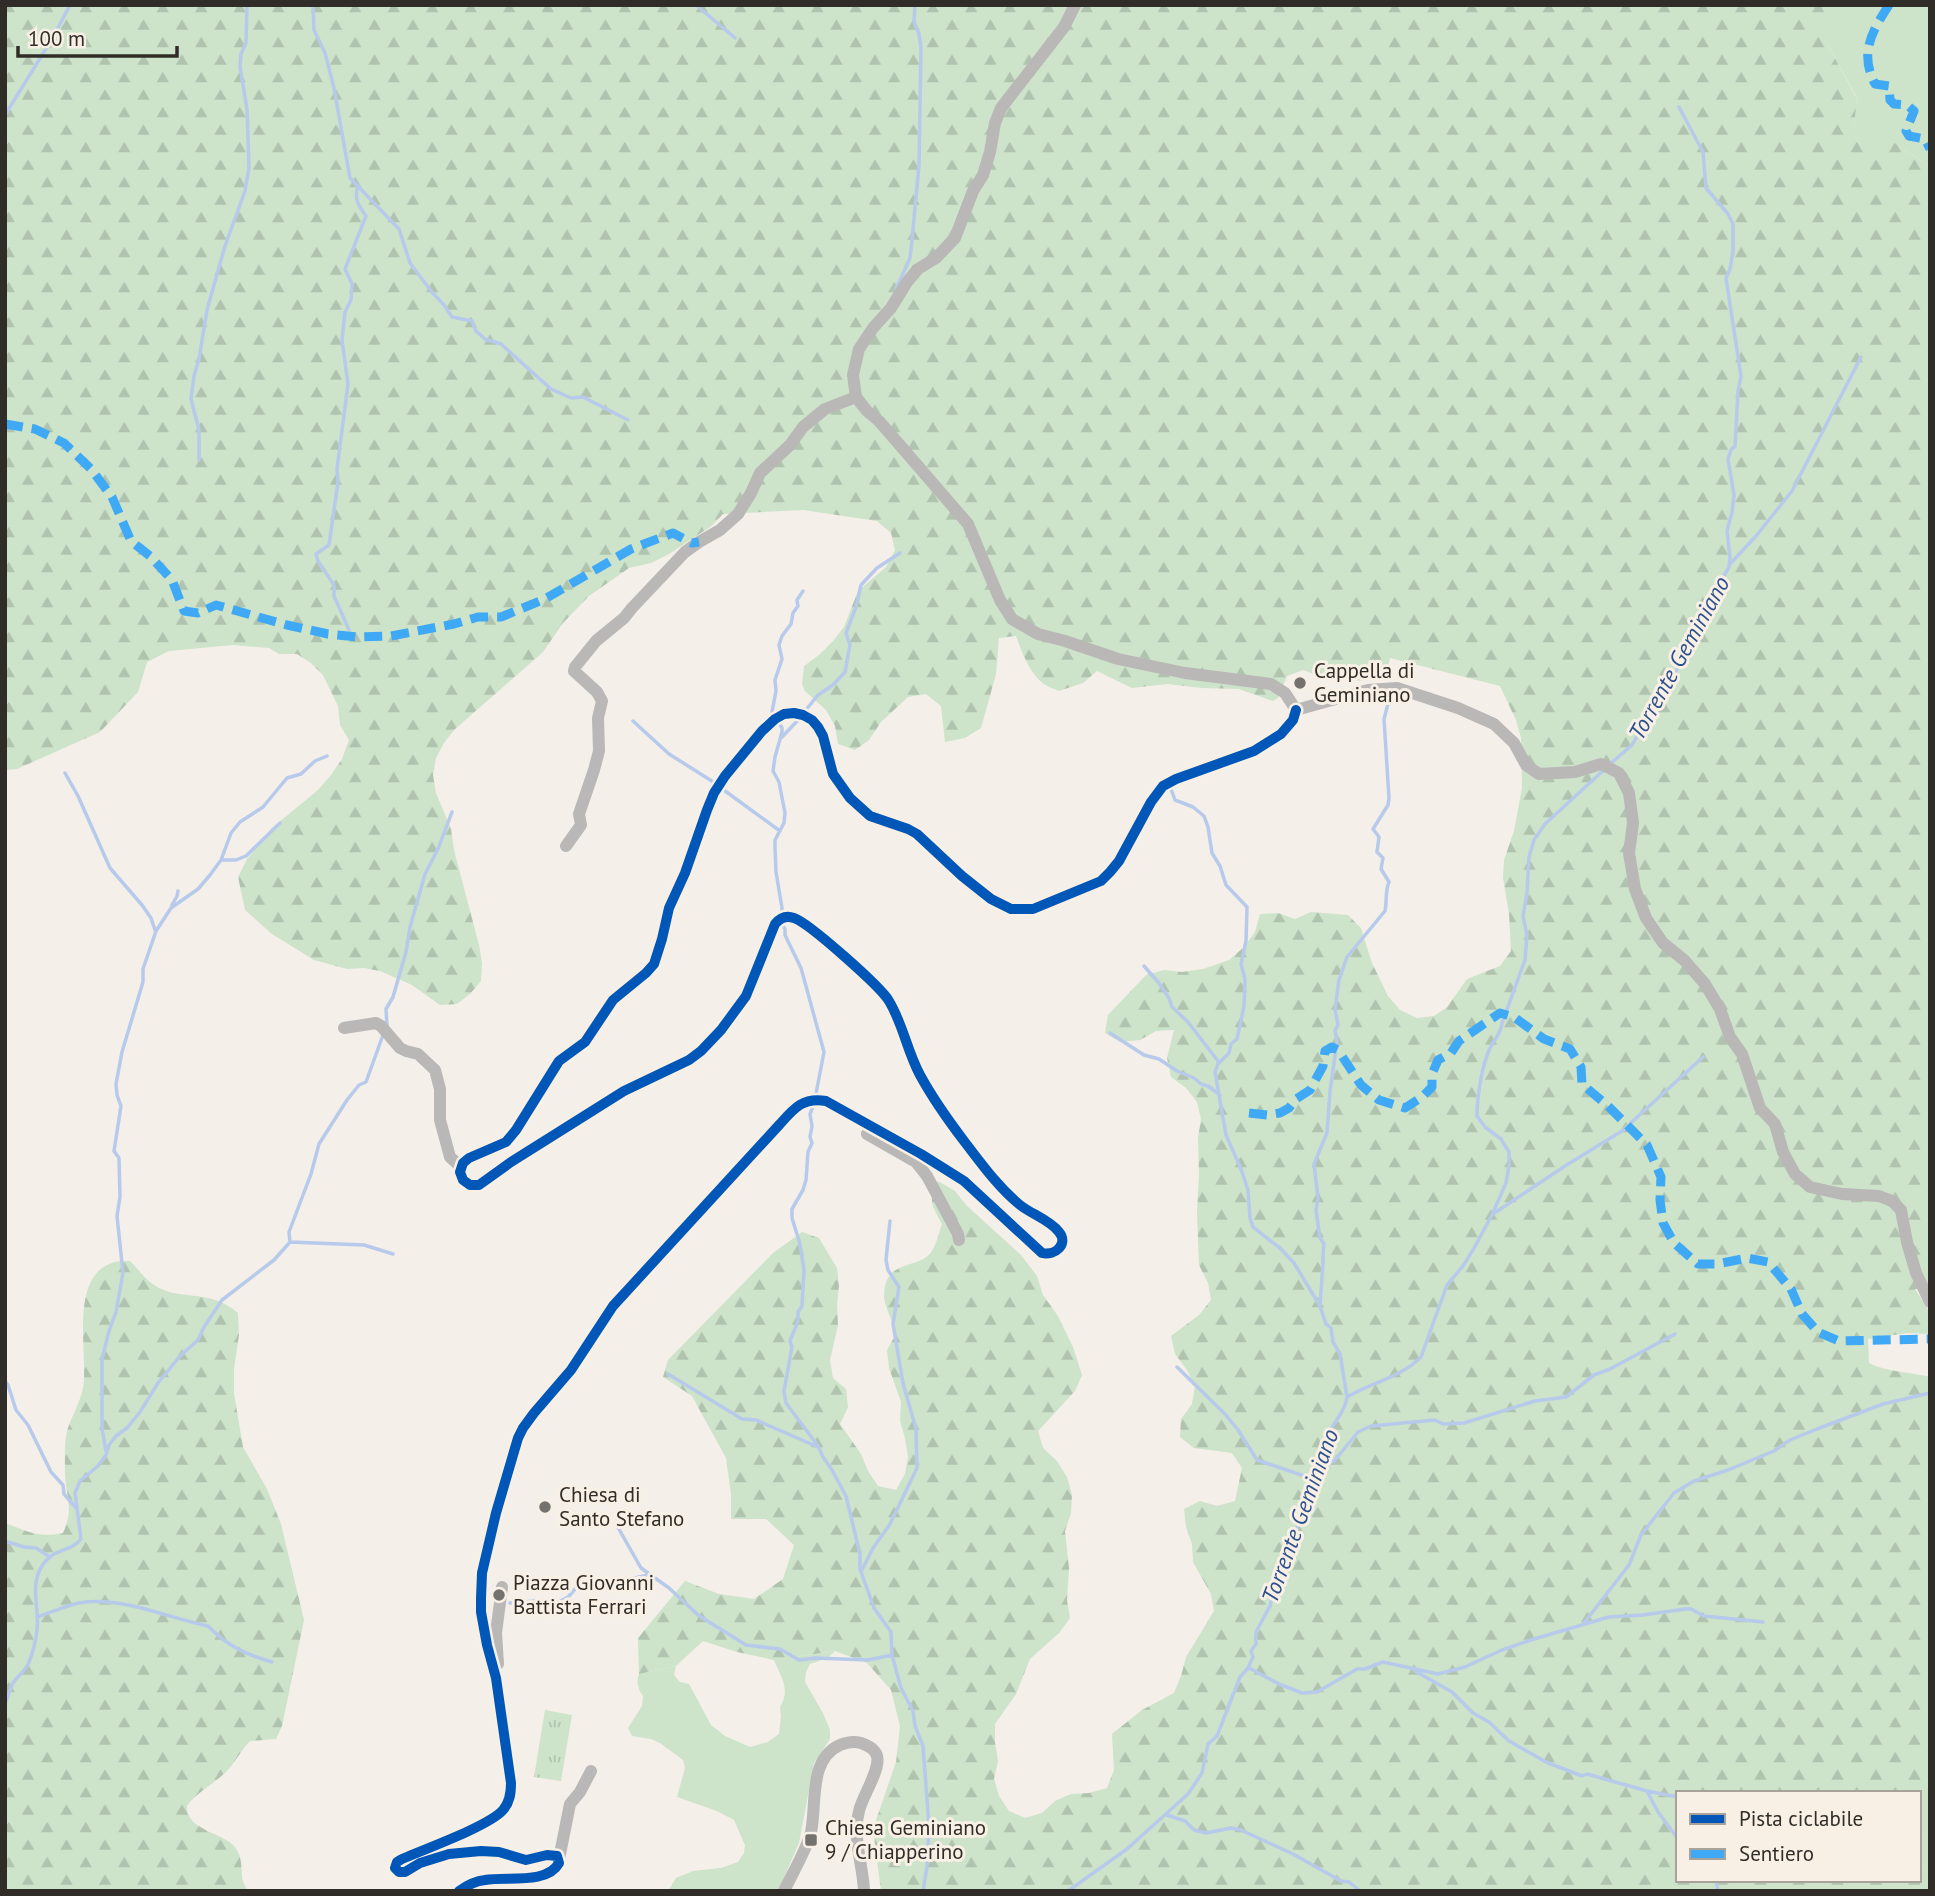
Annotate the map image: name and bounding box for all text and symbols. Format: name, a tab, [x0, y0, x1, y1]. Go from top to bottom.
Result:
scale bar	[18, 14, 177, 58]
text: 100 m	[28, 25, 85, 52]
water label: Torrente Geminiano	[1622, 571, 1736, 745]
place label: Cappella di Geminiano	[1314, 657, 1415, 708]
marker: Cappella di Geminiano	[1292, 675, 1308, 691]
water label: Torrente Geminiano	[1255, 1425, 1344, 1607]
place label: Chiesa di Santo Stefano	[559, 1481, 684, 1532]
marker: Chiesa di Santo Stefano	[537, 1499, 553, 1515]
place label: Piazza Giovanni Battista Ferrari	[513, 1569, 654, 1620]
marker: Piazza Giovanni Battista Ferrari	[491, 1587, 507, 1603]
legend	[1676, 1791, 1921, 1882]
text: Pista ciclabile	[1739, 1805, 1863, 1832]
place label: Chiesa Geminiano 9 / Chiapperino	[825, 1814, 986, 1865]
marker: Chiesa Geminiano 9 / Chiapperino	[803, 1832, 819, 1848]
text: Sentiero	[1739, 1840, 1814, 1867]

